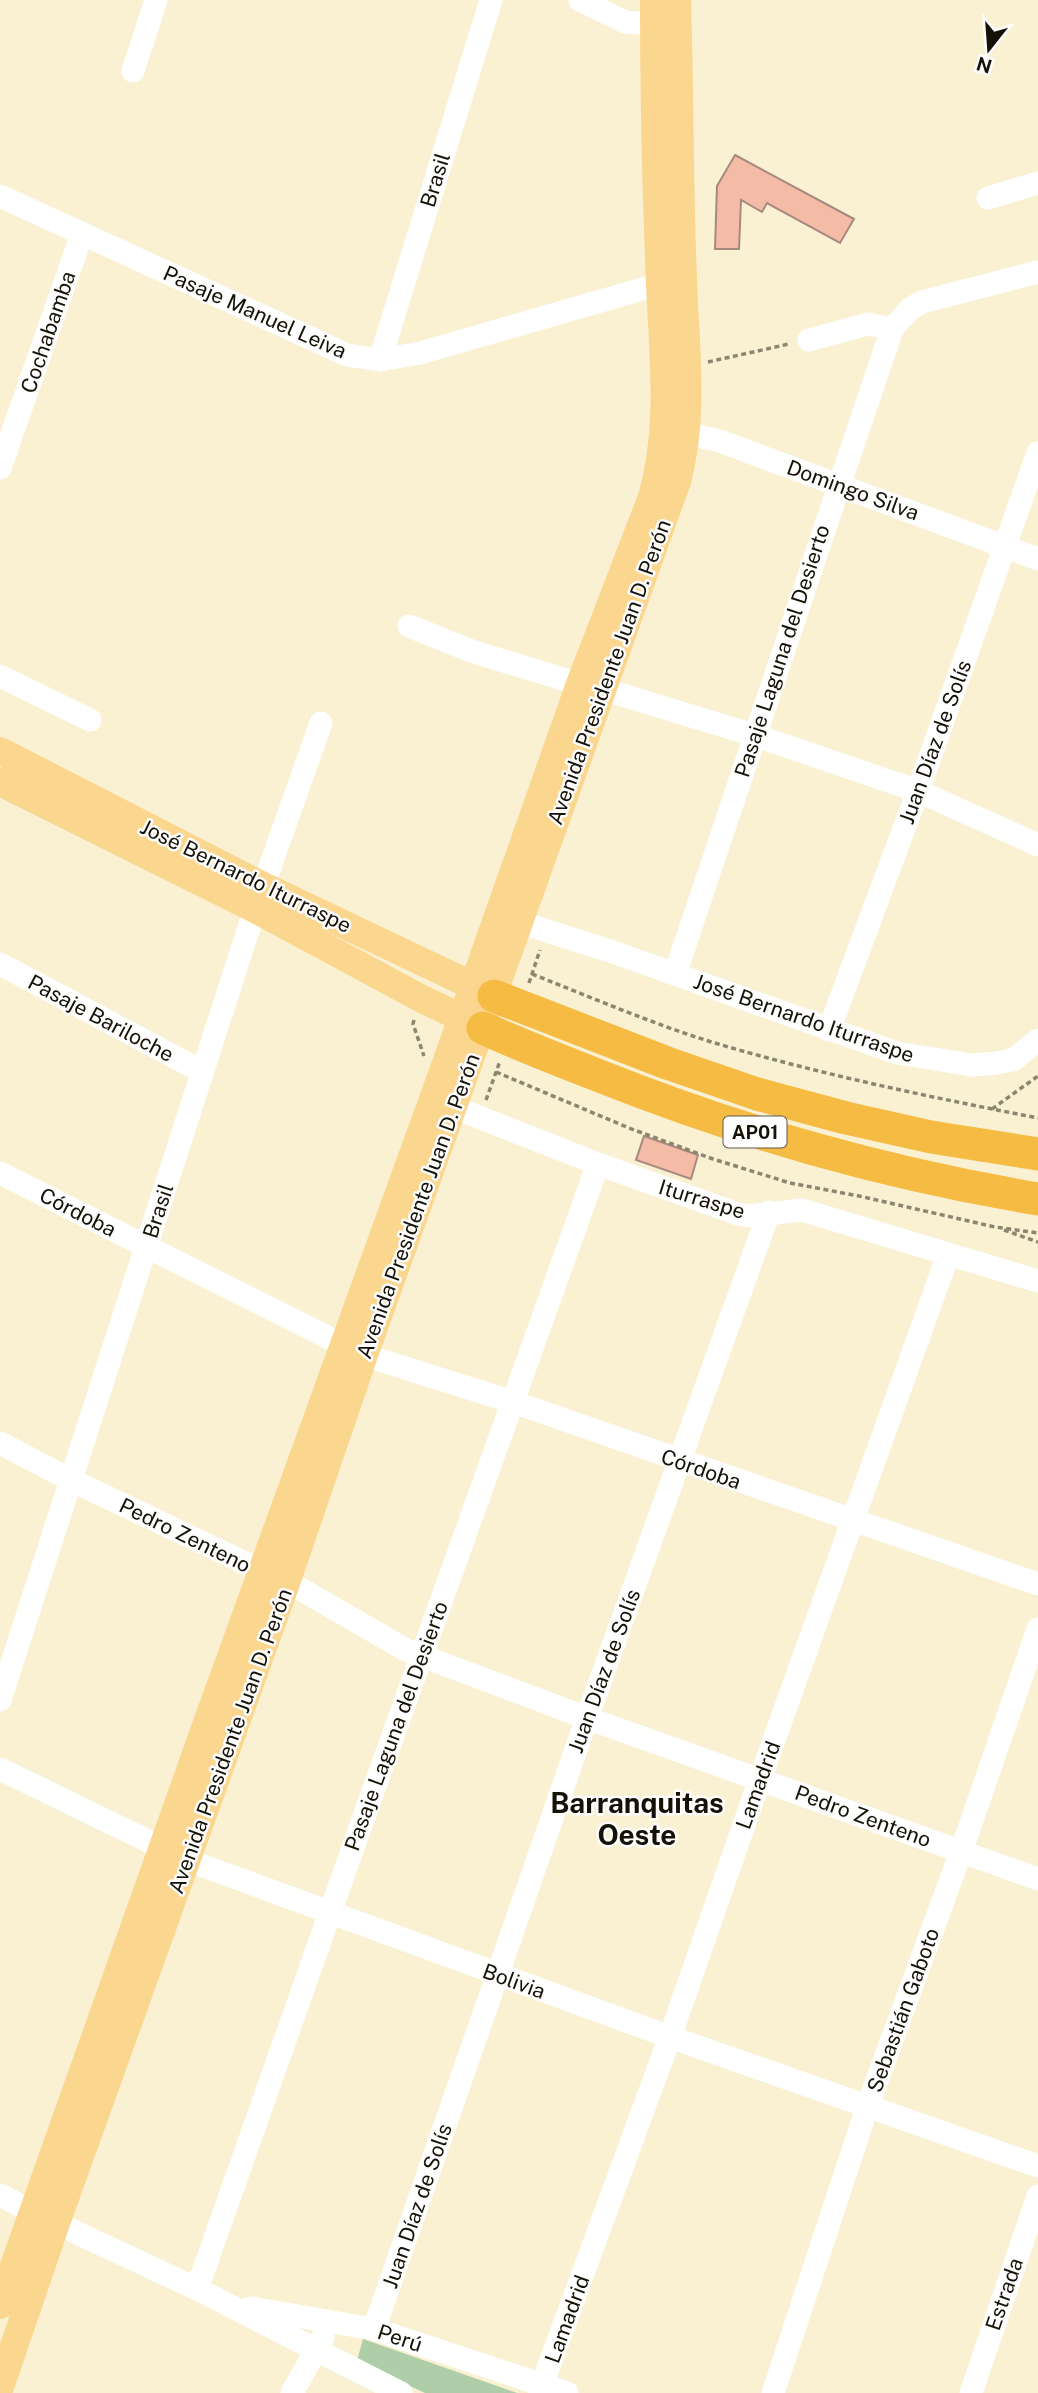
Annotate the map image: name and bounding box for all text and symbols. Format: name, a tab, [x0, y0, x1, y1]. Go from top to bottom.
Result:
north arrow	[954, 14, 1024, 84]
text: N	[974, 53, 994, 78]
street label: Brasil	[415, 150, 455, 210]
street label: Pasaje Manuel Leiva	[160, 260, 350, 364]
street label: Cochabamba	[15, 268, 81, 396]
street label: Domingo Silva	[783, 454, 923, 526]
street label: Avenida Presidente Juan D. Perón	[542, 516, 676, 828]
street label: Pasaje Laguna del Desierto	[729, 522, 835, 780]
street label: Juan Díaz de Solís	[894, 657, 976, 827]
street label: José Bernardo Iturraspe	[136, 814, 356, 938]
street label: José Bernardo Iturraspe	[690, 968, 918, 1068]
street label: Pasaje Bariloche	[24, 969, 178, 1067]
street label: Avenida Presidente Juan D. Perón	[351, 1050, 485, 1362]
road number: AP01	[724, 1116, 786, 1148]
street label: Iturraspe	[656, 1174, 748, 1224]
street label: Brasil	[137, 1181, 179, 1241]
street label: Córdoba	[35, 1182, 121, 1242]
street label: Córdoba	[658, 1444, 744, 1494]
street label: Pedro Zenteno	[115, 1492, 255, 1578]
street label: Avenida Presidente Juan D. Perón	[163, 1585, 297, 1897]
street label: Juan Díaz de Solís	[563, 1586, 645, 1756]
street label: Pasaje Laguna del Desierto	[339, 1598, 453, 1854]
street label: Lamadrid	[731, 1738, 785, 1832]
street label: Pedro Zenteno	[792, 1780, 934, 1852]
district label: Barranquitas Oeste	[550, 1786, 724, 1851]
street label: Sebastián Gaboto	[862, 1924, 944, 2096]
street label: Bolivia	[479, 1958, 549, 2004]
street label: Juan Díaz de Solís	[377, 2120, 457, 2292]
street label: Estrada	[980, 2254, 1028, 2334]
street label: Lamadrid	[540, 2272, 594, 2366]
street label: Perú	[375, 2319, 425, 2357]

